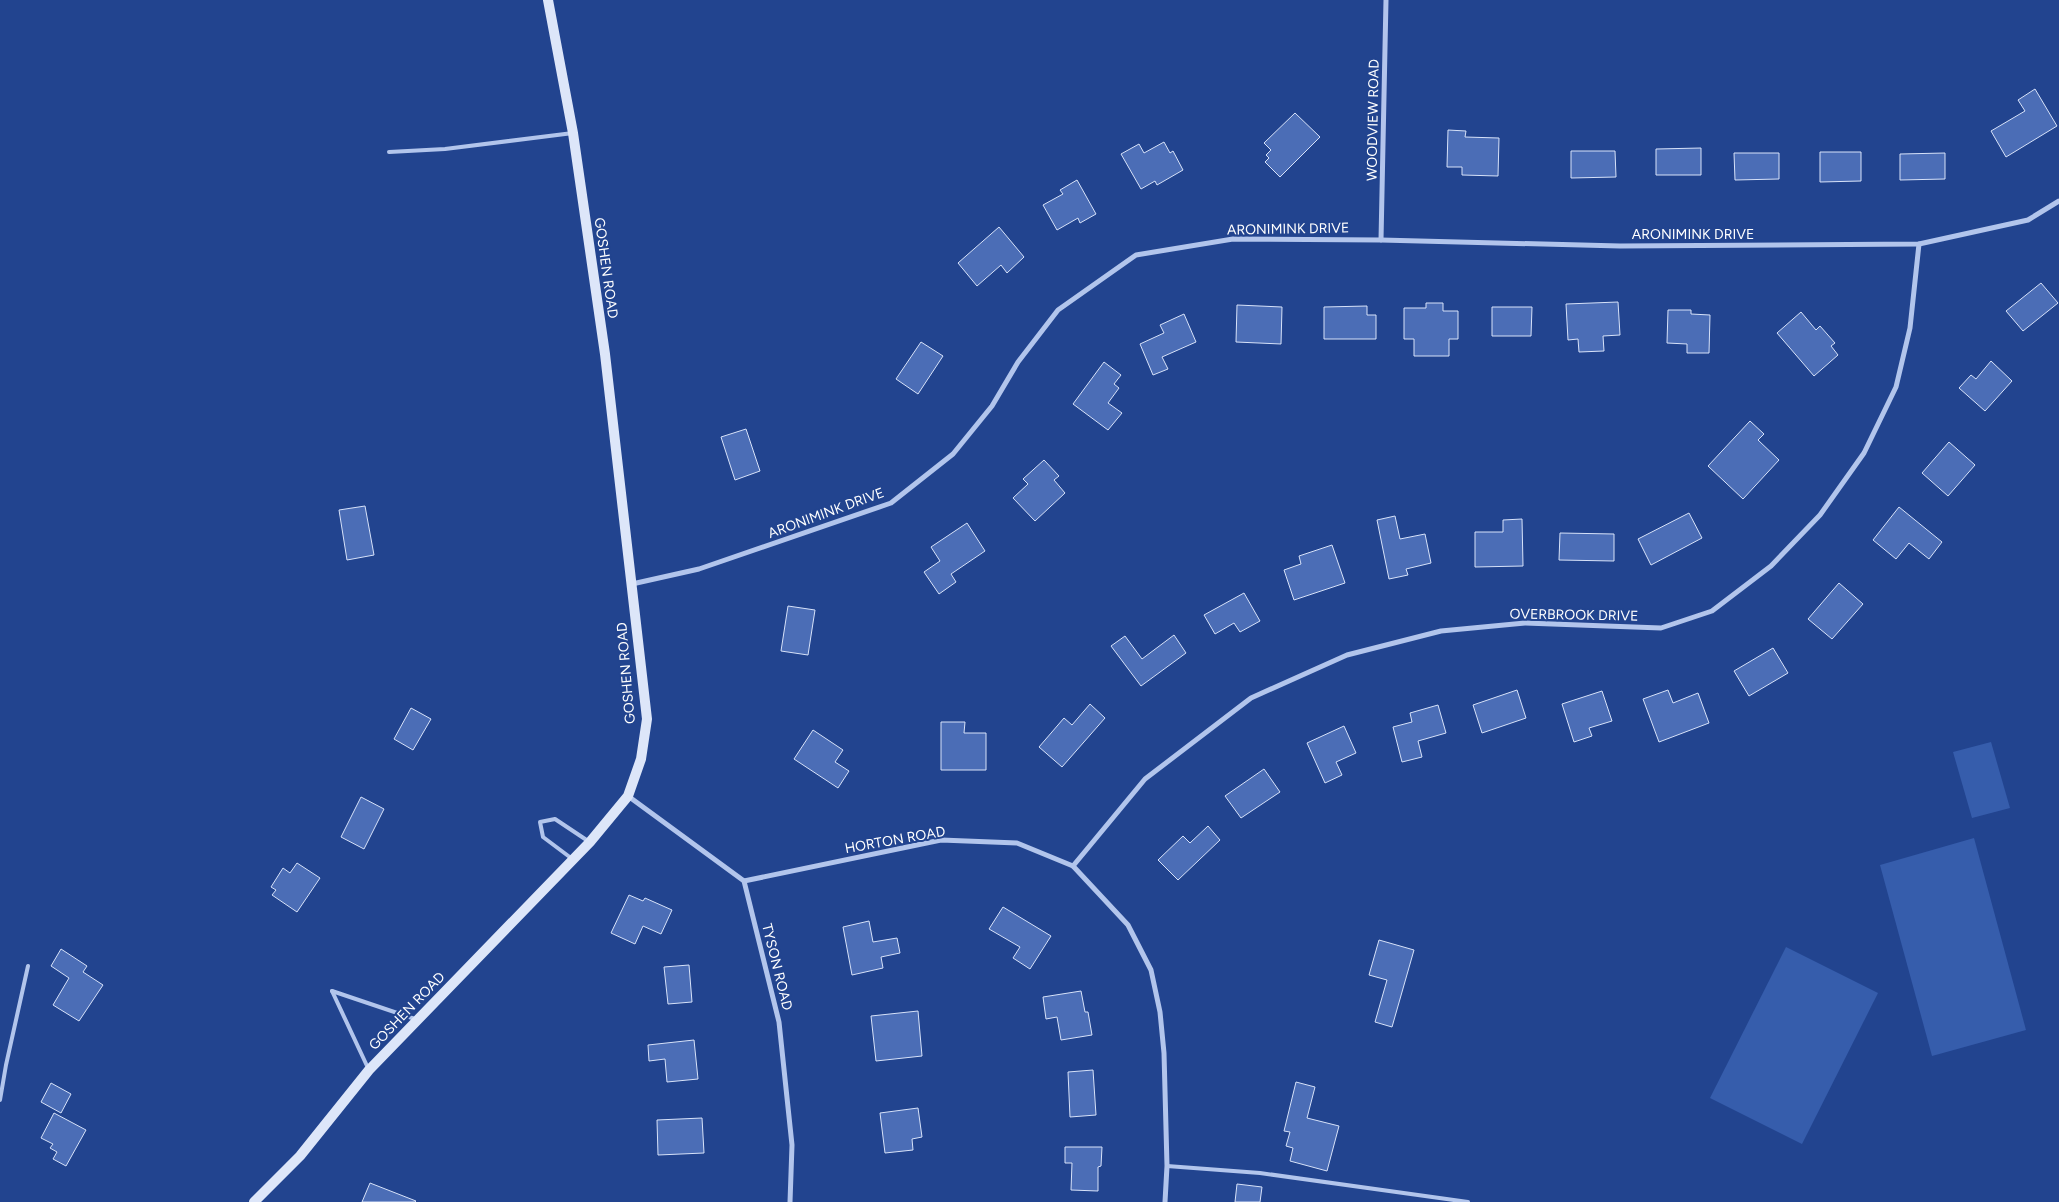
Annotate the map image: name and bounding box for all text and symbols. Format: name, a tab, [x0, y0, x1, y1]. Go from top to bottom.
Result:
street label: WOODVIEW ROAD	[1363, 59, 1383, 181]
street label: GOSHEN ROAD	[590, 216, 622, 320]
street label: ARONIMINK DRIVE	[1227, 219, 1349, 239]
street label: ARONIMINK DRIVE	[1632, 226, 1754, 243]
street label: ARONIMINK DRIVE	[766, 484, 886, 542]
street label: OVERBROOK DRIVE	[1510, 605, 1638, 625]
street label: GOSHEN ROAD	[613, 621, 639, 725]
street label: HORTON ROAD	[843, 823, 947, 857]
street label: TYSON ROAD	[758, 922, 796, 1012]
street label: GOSHEN ROAD	[365, 968, 449, 1054]

